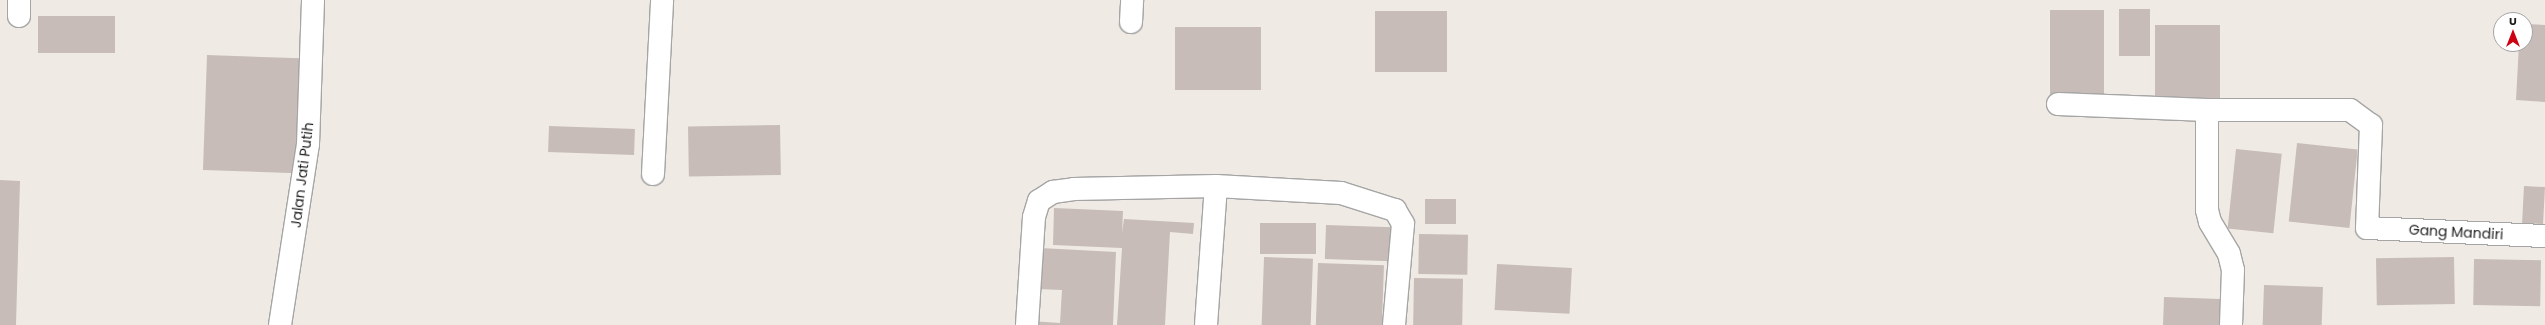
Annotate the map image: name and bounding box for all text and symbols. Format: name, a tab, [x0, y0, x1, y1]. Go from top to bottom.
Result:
north arrow	[2493, 12, 2533, 52]
text: U	[2509, 13, 2517, 29]
street label: Jalan Jati Putih	[287, 121, 317, 229]
street label: Gang Mandiri	[2408, 221, 2504, 243]

